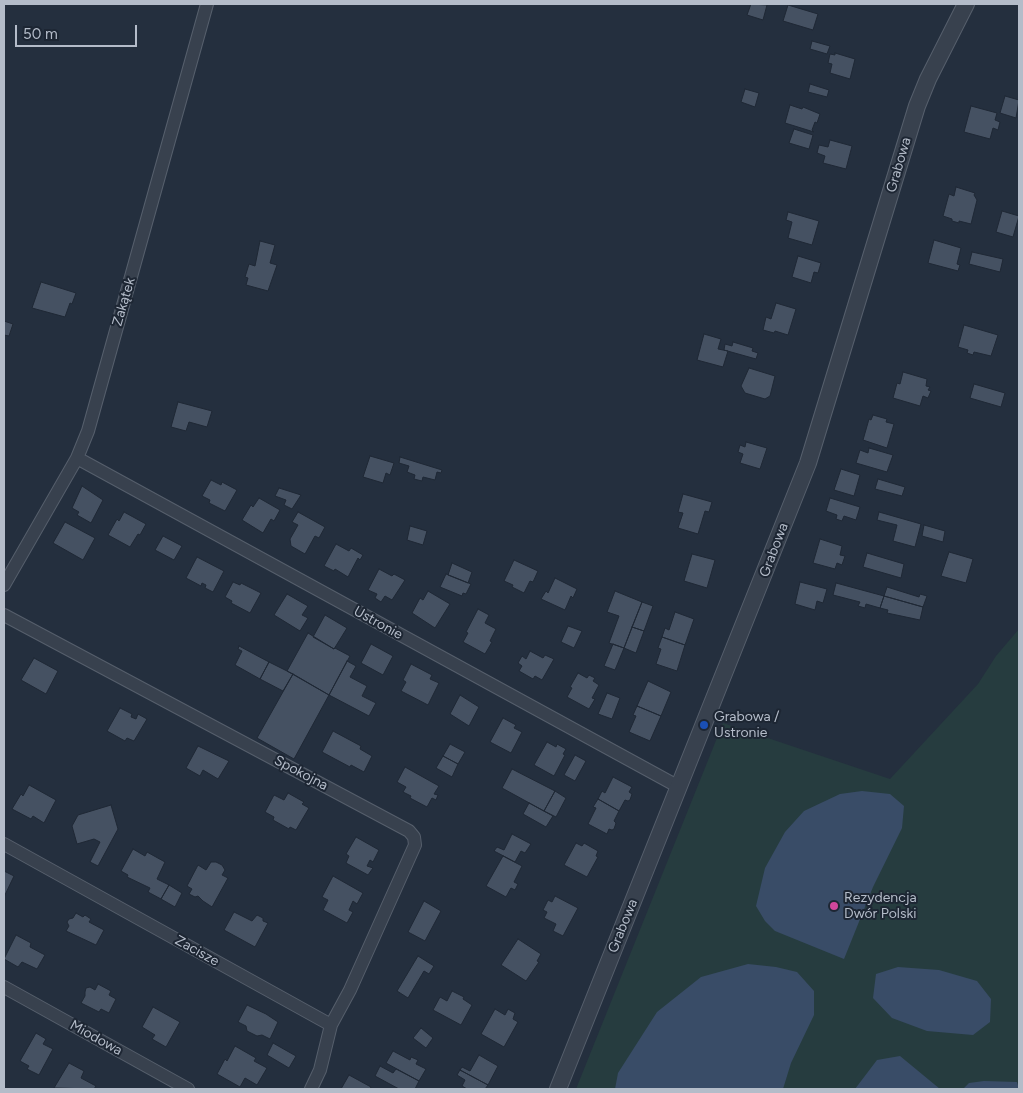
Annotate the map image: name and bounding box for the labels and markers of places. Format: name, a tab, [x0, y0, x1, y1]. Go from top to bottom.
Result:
place label: Grabowa / Ustronie	[714, 709, 780, 742]
marker: Grabowa / Ustronie	[698, 719, 710, 731]
place label: Rezydencja Dwór Polski	[844, 890, 917, 922]
marker: Rezydencja Dwór Polski	[828, 900, 840, 912]

